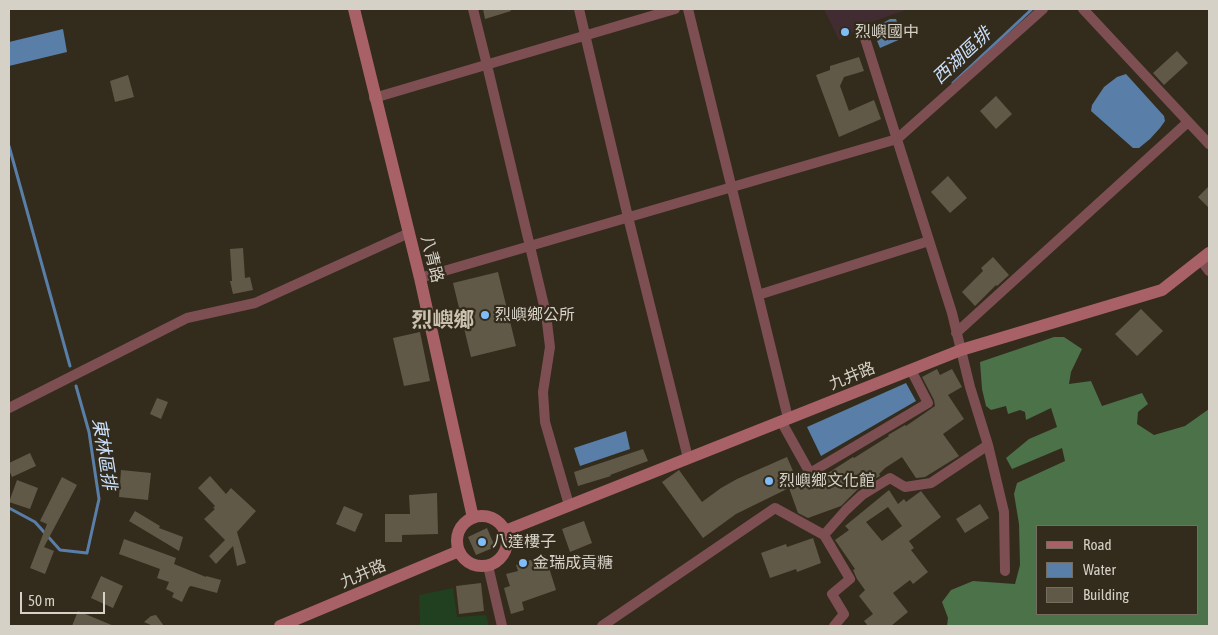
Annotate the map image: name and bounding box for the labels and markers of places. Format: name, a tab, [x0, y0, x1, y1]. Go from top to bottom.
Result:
place label: 烈嶼國中	[855, 22, 919, 42]
marker: 烈嶼國中	[839, 26, 851, 38]
place label: 烈嶼鄉公所	[495, 305, 575, 325]
marker: 烈嶼鄉公所	[479, 309, 491, 321]
place label: 烈嶼鄉文化館	[779, 471, 875, 491]
marker: 烈嶼鄉文化館	[763, 475, 775, 487]
place label: 八達樓子	[492, 532, 556, 552]
marker: 八達樓子	[476, 536, 488, 548]
place label: 金瑞成貢糖	[533, 553, 613, 573]
marker: 金瑞成貢糖	[517, 557, 529, 569]

